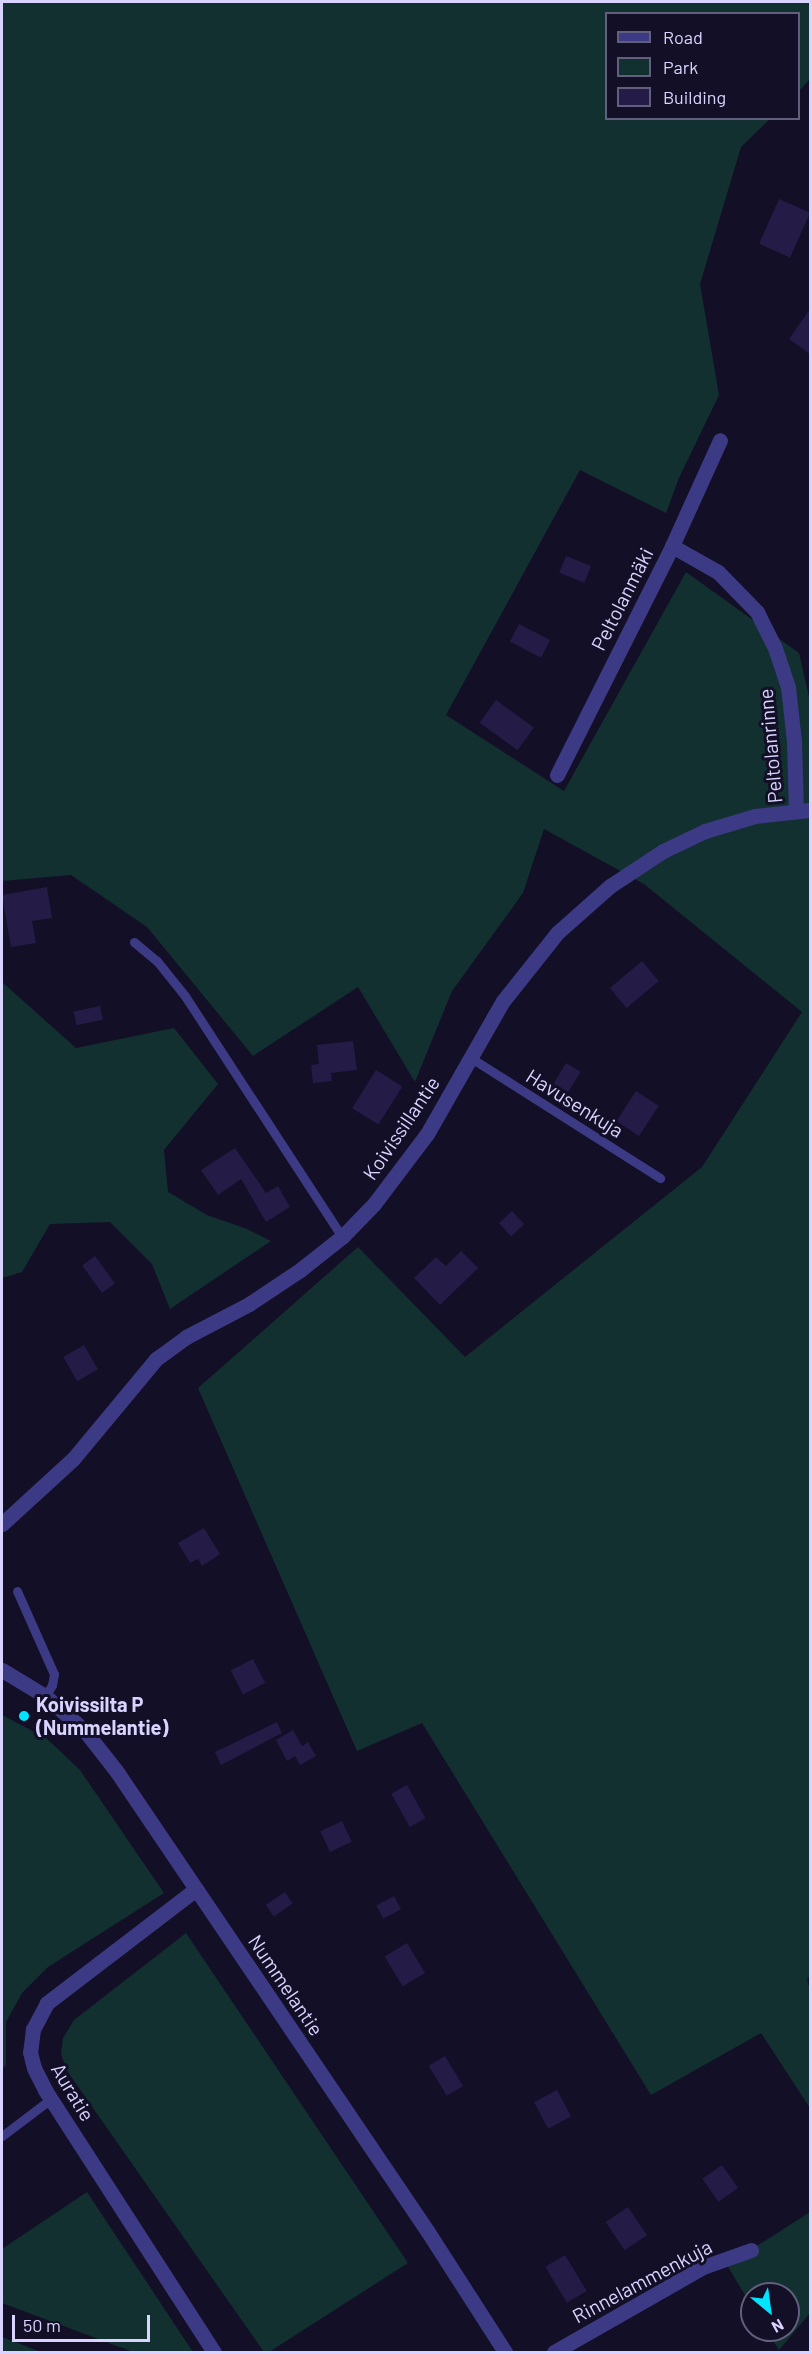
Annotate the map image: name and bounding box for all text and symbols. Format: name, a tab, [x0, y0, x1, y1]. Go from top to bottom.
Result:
legend	[605, 12, 800, 120]
text: Road	[663, 26, 703, 48]
text: Park	[663, 56, 698, 78]
text: Building	[663, 86, 726, 108]
street label: Peltolanmäki	[586, 544, 658, 654]
street label: Peltolanrinne	[753, 688, 787, 804]
street label: Havusenkuja	[522, 1064, 628, 1142]
street label: Koivissillantie	[358, 1072, 444, 1184]
place label: Koivissilta P (Nummelantie)	[36, 1692, 168, 1739]
marker: Koivissilta P (Nummelantie)	[17, 1709, 31, 1723]
street label: Nummelantie	[243, 1930, 329, 2040]
street label: Auratie	[46, 2059, 100, 2125]
street label: Rinnelammenkuja	[568, 2234, 716, 2328]
north arrow	[740, 2282, 800, 2342]
scale bar	[15, 2303, 153, 2341]
text: 50 m	[23, 2314, 61, 2336]
text: N	[769, 2316, 787, 2337]

